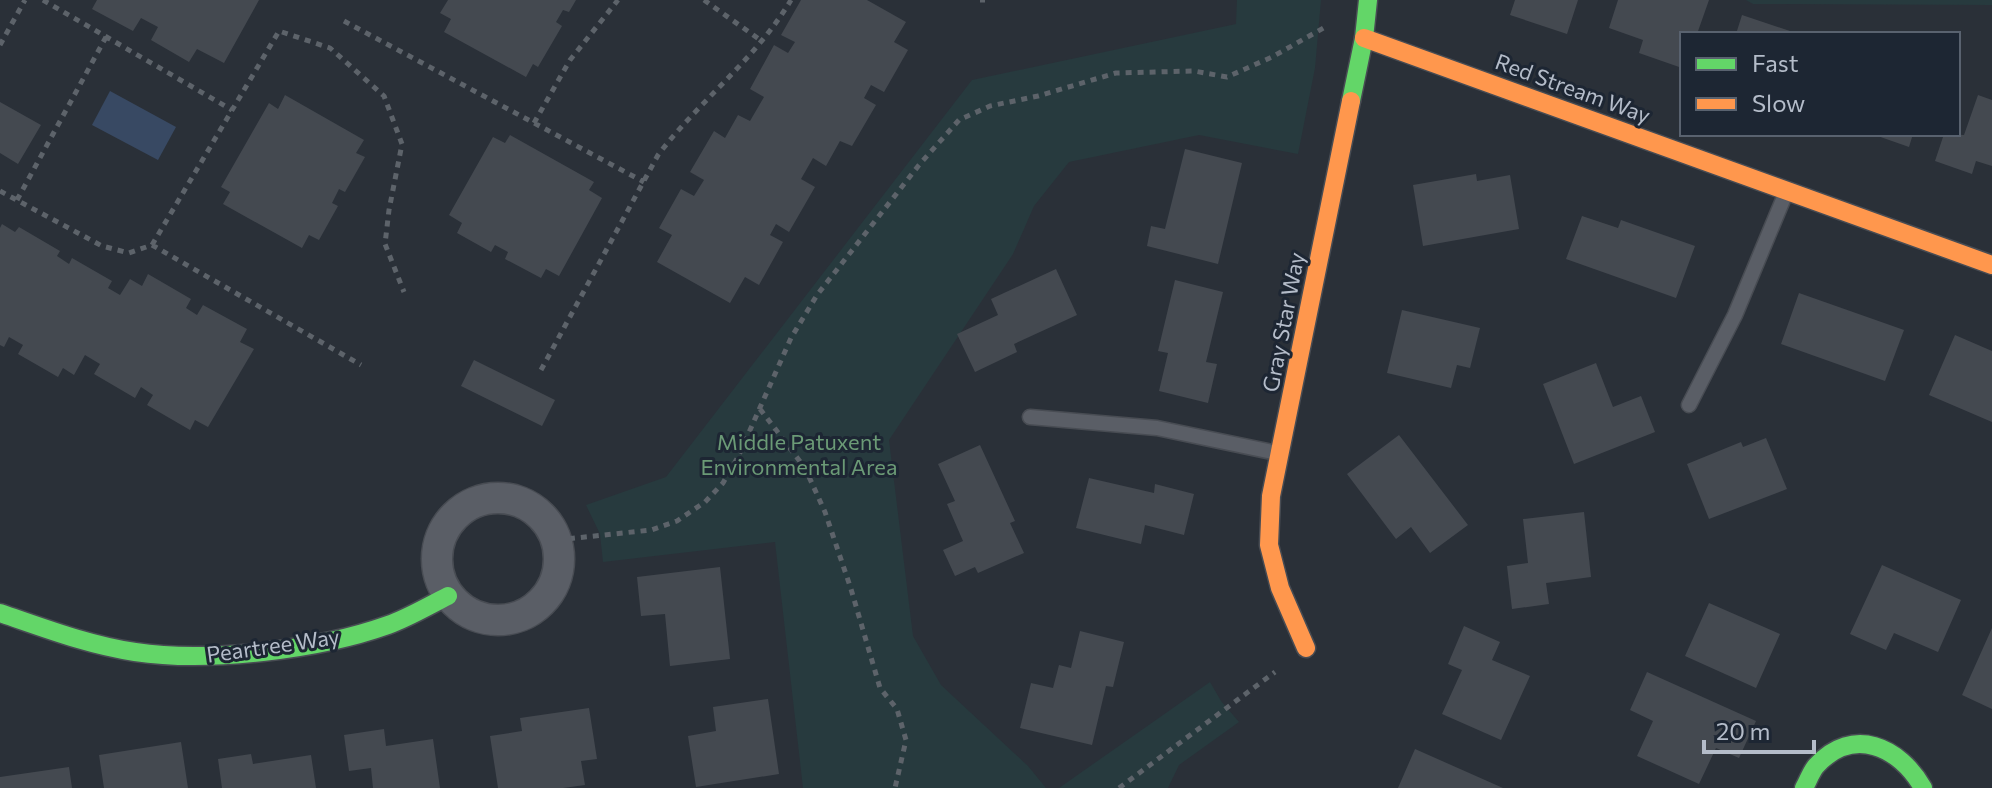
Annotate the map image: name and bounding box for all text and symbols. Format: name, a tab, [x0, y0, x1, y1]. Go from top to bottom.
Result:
legend	[1680, 32, 1960, 136]
street label: Red Stream Way	[1492, 47, 1654, 129]
text: Fast	[1752, 48, 1799, 77]
text: Slow	[1752, 88, 1805, 117]
street label: Gray Star Way	[1256, 250, 1310, 394]
park label: Middle Patuxent Environmental Area	[701, 428, 897, 480]
street label: Peartree Way	[205, 622, 341, 668]
scale bar	[1704, 704, 1814, 754]
text: 20 m	[1716, 716, 1770, 745]

